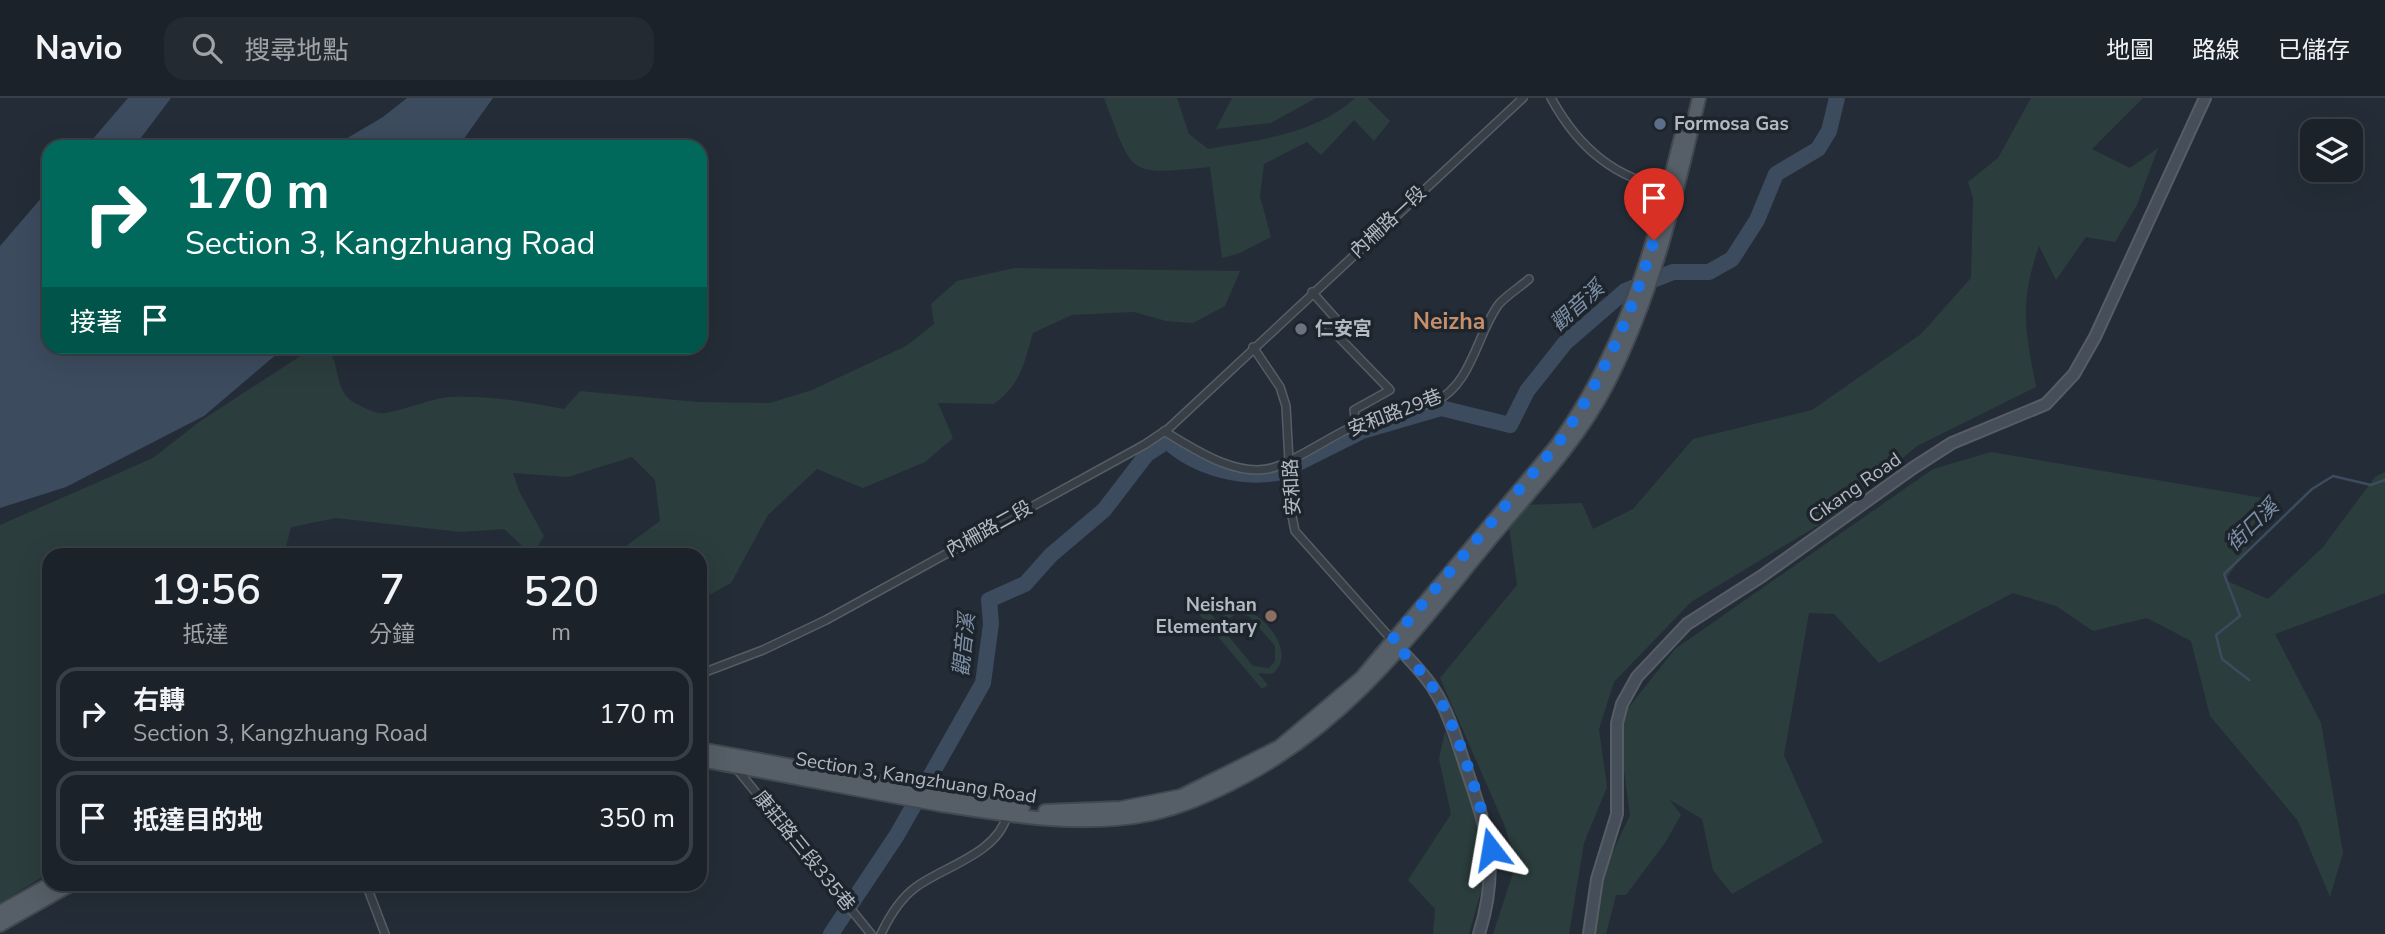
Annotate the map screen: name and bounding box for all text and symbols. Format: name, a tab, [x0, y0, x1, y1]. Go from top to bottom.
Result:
search box	[164, 17, 654, 80]
text: Navio	[35, 26, 122, 71]
icon: search	[188, 29, 226, 67]
text: 搜尋地點	[244, 33, 348, 68]
text: 地圖	[2106, 34, 2154, 66]
text: 路線	[2192, 34, 2240, 66]
text: 已儲存	[2278, 34, 2350, 66]
place label: Formosa Gas	[1674, 111, 1789, 137]
marker: Formosa Gas	[1652, 116, 1668, 132]
map controls	[2300, 119, 2363, 182]
button: layers	[2300, 119, 2363, 182]
text: 170 m	[185, 158, 329, 225]
icon: right	[70, 168, 161, 259]
pin	[1624, 168, 1684, 240]
icon: arrive	[1635, 179, 1673, 217]
street label: 內柵路一段	[1344, 180, 1432, 264]
text: Section 3, Kangzhuang Road	[185, 222, 595, 265]
water label: 觀音溪	[1544, 273, 1612, 337]
icon: arrive	[136, 301, 174, 339]
text: 接著	[70, 305, 122, 340]
district label: Neizha	[1413, 306, 1485, 337]
place label: 仁安宮	[1315, 316, 1372, 342]
marker: 仁安宮	[1293, 321, 1309, 337]
street label: 安和路29巷	[1344, 383, 1446, 443]
street label: Cikang Road	[1803, 446, 1907, 530]
street label: 安和路	[1278, 458, 1306, 516]
water label: 街口溪	[2220, 491, 2287, 557]
street label: 內柵路二段	[941, 495, 1037, 563]
text: 19:56	[150, 562, 261, 619]
text: 7	[379, 562, 405, 619]
text: 520	[523, 564, 599, 621]
place label: Neishan Elementary	[1156, 592, 1258, 640]
marker: Neishan Elementary	[1263, 608, 1279, 624]
water label: 觀音溪	[947, 609, 982, 678]
text: m	[551, 617, 571, 648]
text: 抵達	[183, 619, 229, 650]
text: 分鐘	[369, 619, 415, 650]
text: 右轉	[133, 683, 185, 718]
icon: right	[74, 695, 112, 733]
text: 170 m	[599, 697, 675, 732]
text: Section 3, Kangzhuang Road	[133, 718, 428, 749]
street label: Section 3, Kangzhuang Road	[794, 746, 1038, 810]
street label: 康莊路三段335巷	[747, 785, 861, 917]
icon: arrive	[74, 799, 112, 837]
text: 350 m	[599, 801, 675, 836]
text: 抵達目的地	[133, 803, 263, 838]
position arrow	[1454, 812, 1528, 886]

